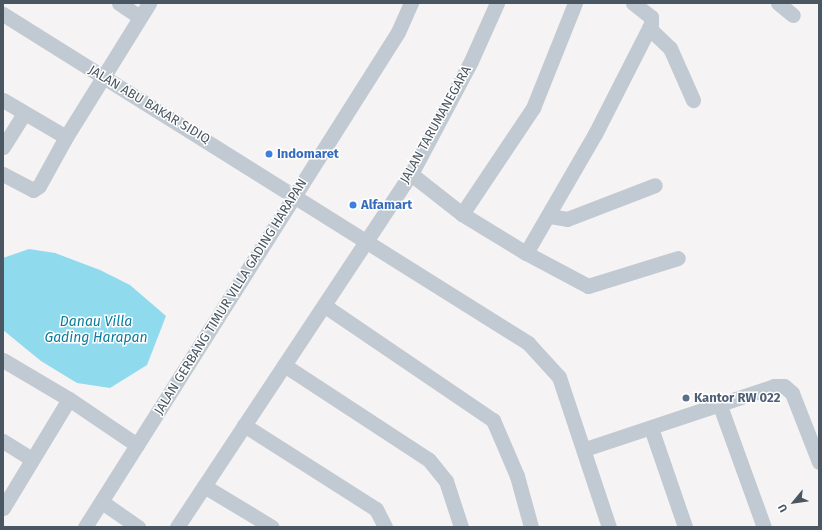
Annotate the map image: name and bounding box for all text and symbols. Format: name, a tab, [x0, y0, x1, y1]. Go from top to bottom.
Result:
street label: JALAN ABU BAKAR SIDIQ	[85, 63, 213, 147]
street label: JALAN TARUMANEGARA	[397, 64, 475, 186]
place label: Indomaret	[277, 146, 339, 162]
marker: Indomaret	[264, 149, 274, 159]
street label: JALAN GERBANG TIMUR VILLA GADING HARAPAN	[152, 176, 310, 418]
place label: Alfamart	[361, 197, 412, 213]
marker: Alfamart	[348, 200, 358, 210]
water label: Danau Villa Gading Harapan	[44, 314, 148, 346]
place label: Kantor RW 022	[694, 390, 780, 406]
marker: Kantor RW 022	[681, 393, 691, 403]
north arrow	[774, 482, 814, 522]
text: U	[776, 502, 790, 514]

